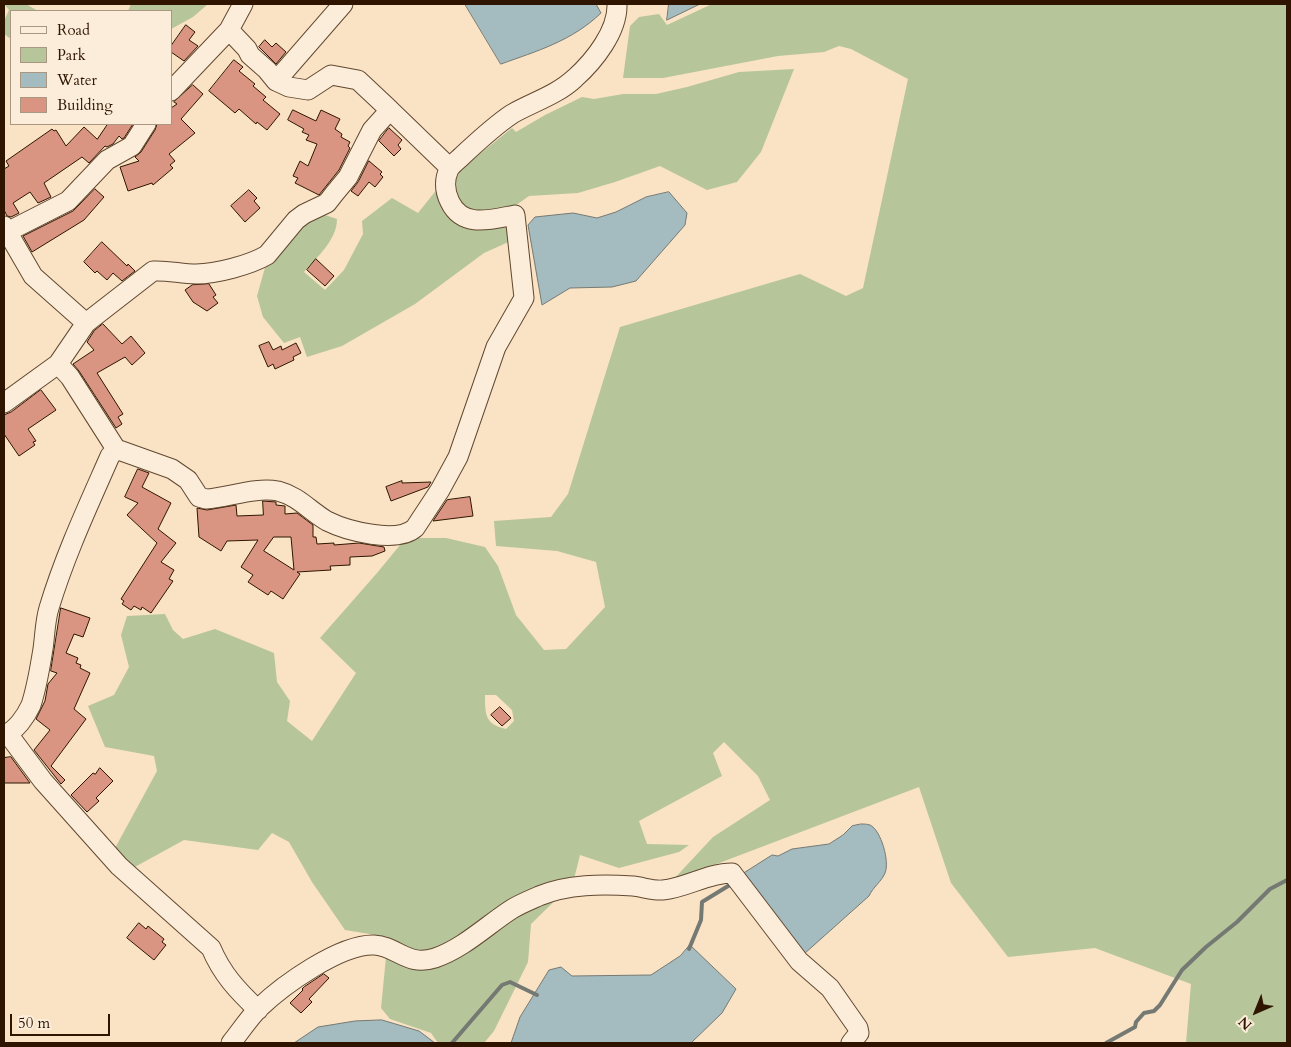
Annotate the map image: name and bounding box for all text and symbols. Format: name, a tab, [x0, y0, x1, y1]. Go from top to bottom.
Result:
legend	[10, 10, 172, 125]
text: Road	[57, 20, 90, 40]
text: Park	[57, 45, 86, 65]
text: Water	[57, 70, 97, 90]
text: Building	[57, 95, 113, 115]
north arrow	[1231, 987, 1281, 1037]
scale bar	[12, 1004, 112, 1036]
text: N	[1234, 1012, 1256, 1034]
text: 50 m	[18, 1013, 50, 1033]

